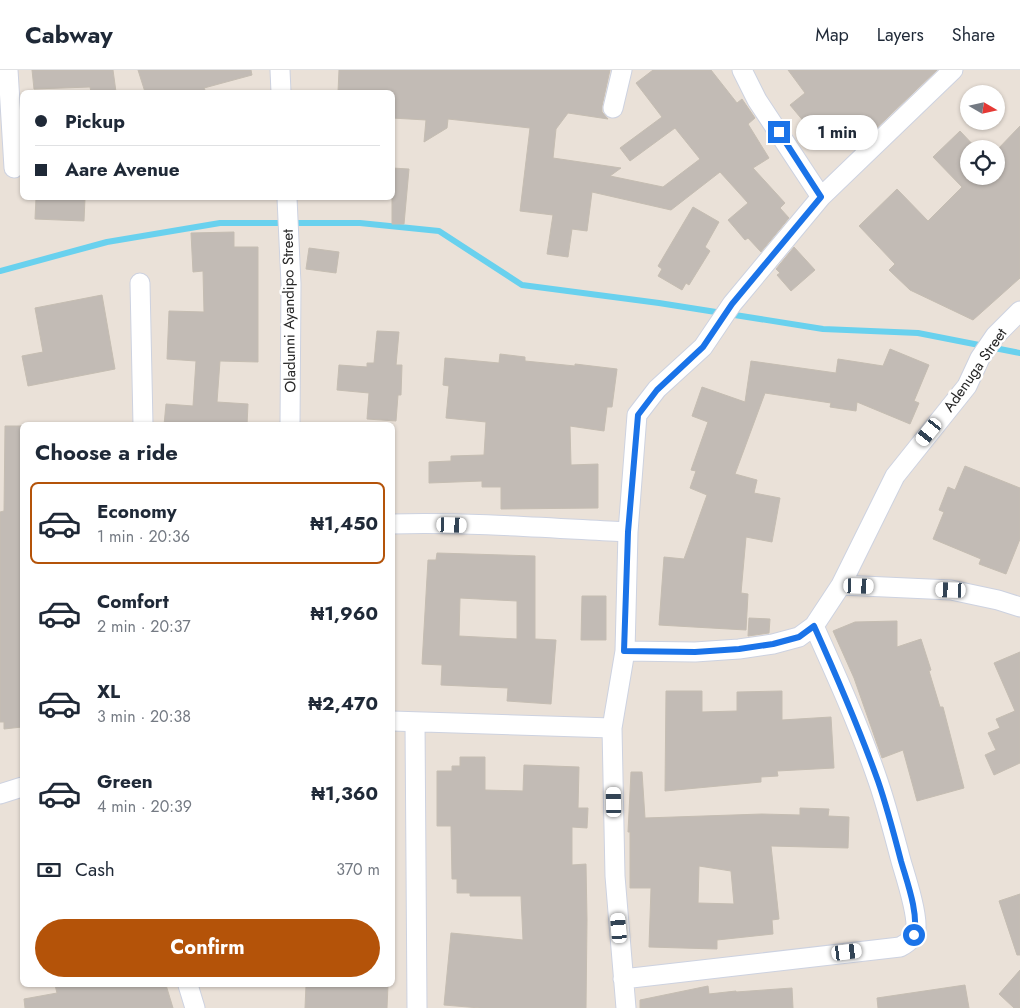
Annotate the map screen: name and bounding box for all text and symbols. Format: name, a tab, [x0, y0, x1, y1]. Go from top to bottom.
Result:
text: Cabway	[25, 17, 113, 52]
text: Map	[815, 22, 849, 48]
text: Layers	[877, 22, 924, 48]
text: Share	[952, 22, 995, 48]
north arrow	[960, 85, 1005, 130]
map controls	[960, 85, 1005, 185]
text: Pickup	[65, 108, 125, 135]
callout: 1 min	[796, 114, 879, 150]
route end	[768, 121, 790, 143]
text: 1 min	[817, 121, 857, 144]
button: locate	[960, 140, 1005, 185]
text: Aare Avenue	[65, 156, 180, 183]
street label: Oladunni Ayandipo Street	[277, 229, 301, 393]
street label: Adenuga Street	[938, 323, 1012, 416]
car	[913, 416, 944, 448]
text: Choose a ride	[35, 436, 178, 468]
text: Economy	[97, 498, 177, 525]
icon: car	[37, 501, 82, 546]
text: ₦1,450	[310, 510, 378, 537]
car	[436, 517, 467, 533]
text: 1 min · 20:36	[97, 525, 190, 548]
car	[843, 578, 874, 594]
car	[935, 582, 966, 598]
text: Comfort	[97, 588, 169, 615]
icon: car	[37, 591, 82, 636]
text: ₦1,960	[310, 600, 378, 627]
text: 2 min · 20:37	[97, 615, 191, 638]
text: XL	[97, 678, 120, 705]
icon: car	[37, 681, 82, 726]
text: ₦2,470	[308, 690, 378, 717]
text: 3 min · 20:38	[97, 705, 191, 728]
text: Green	[97, 768, 153, 795]
icon: car	[37, 771, 82, 816]
text: ₦1,360	[311, 780, 378, 807]
car	[606, 787, 621, 817]
text: 4 min · 20:39	[97, 795, 192, 818]
icon: cash	[35, 856, 63, 884]
text: Cash	[75, 856, 115, 883]
text: 370 m	[336, 858, 380, 881]
car	[610, 912, 627, 944]
button: Confirm	[35, 919, 380, 977]
route start	[903, 924, 925, 946]
car	[831, 943, 862, 961]

